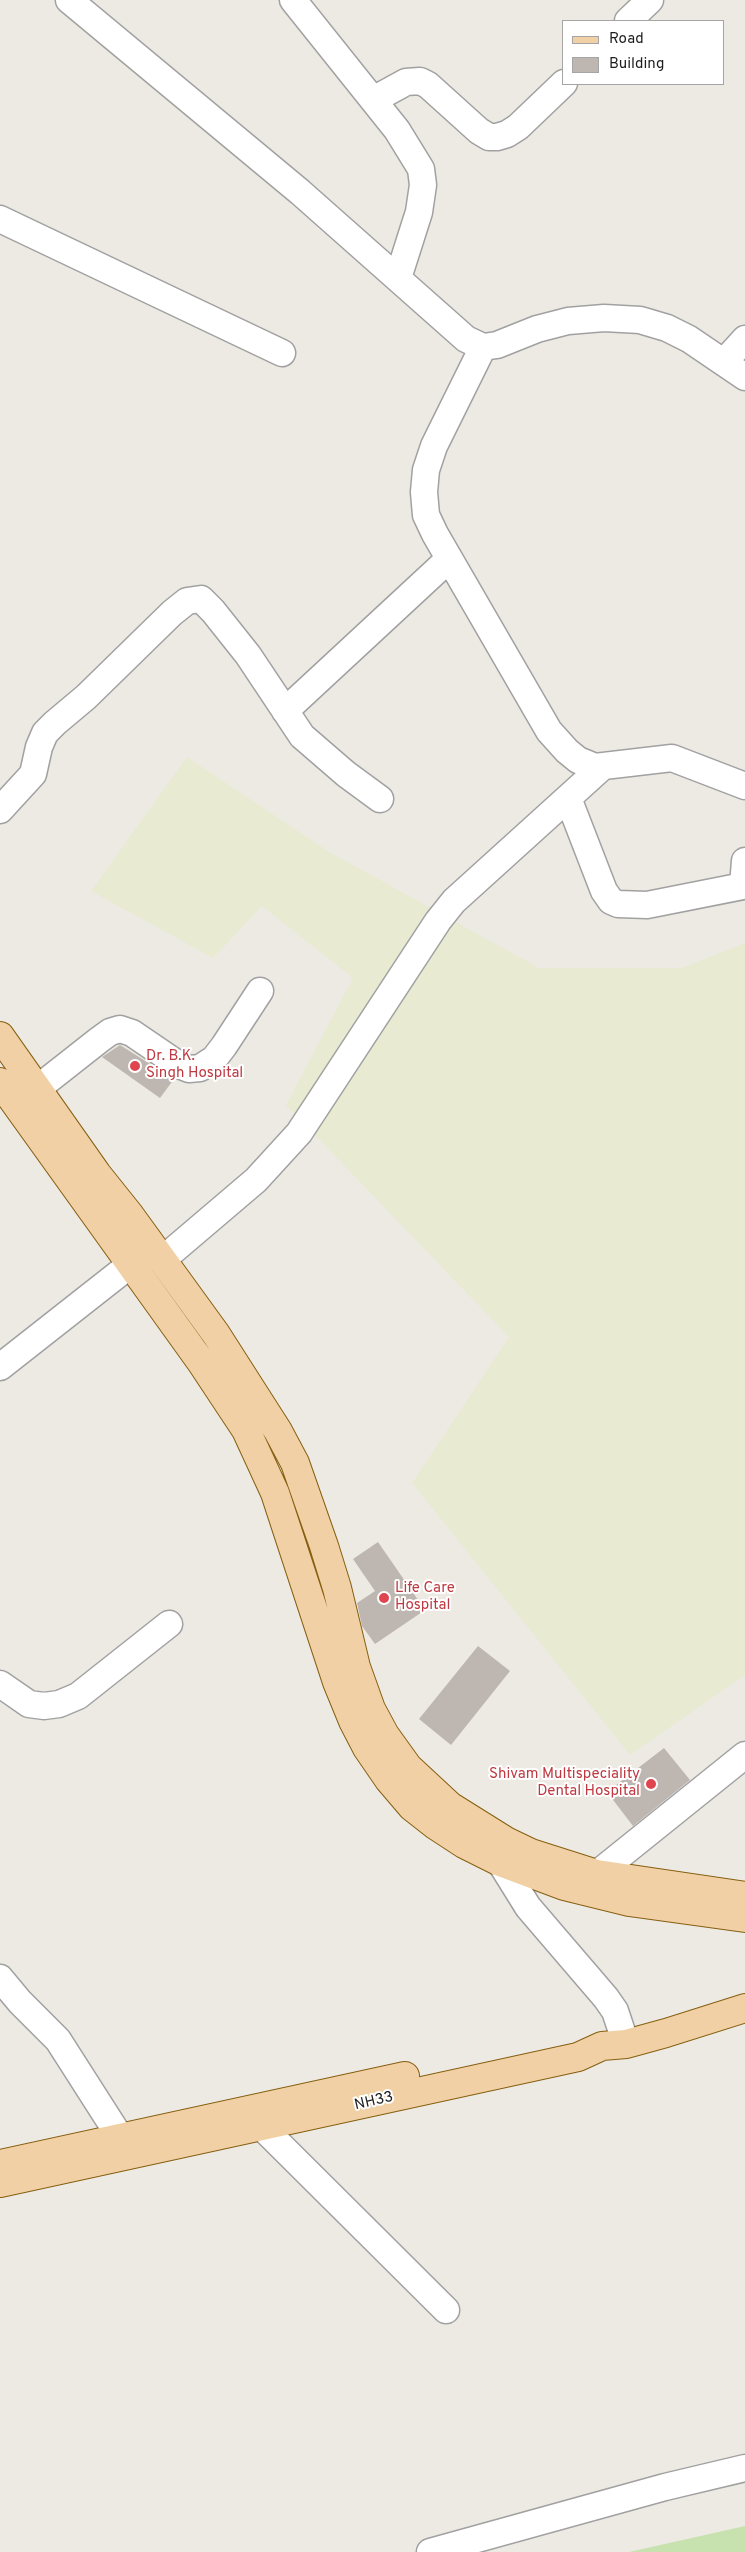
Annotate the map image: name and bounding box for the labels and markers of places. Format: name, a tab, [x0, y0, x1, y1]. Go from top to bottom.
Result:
place label: Dr. B.K. Singh Hospital	[146, 1048, 243, 1083]
marker: Dr. B.K. Singh Hospital	[128, 1059, 142, 1073]
place label: Life Care Hospital	[395, 1580, 455, 1615]
marker: Life Care Hospital	[377, 1591, 391, 1605]
place label: Shivam Multispeciality Dental Hospital	[489, 1766, 640, 1801]
marker: Shivam Multispeciality Dental Hospital	[644, 1777, 658, 1791]

